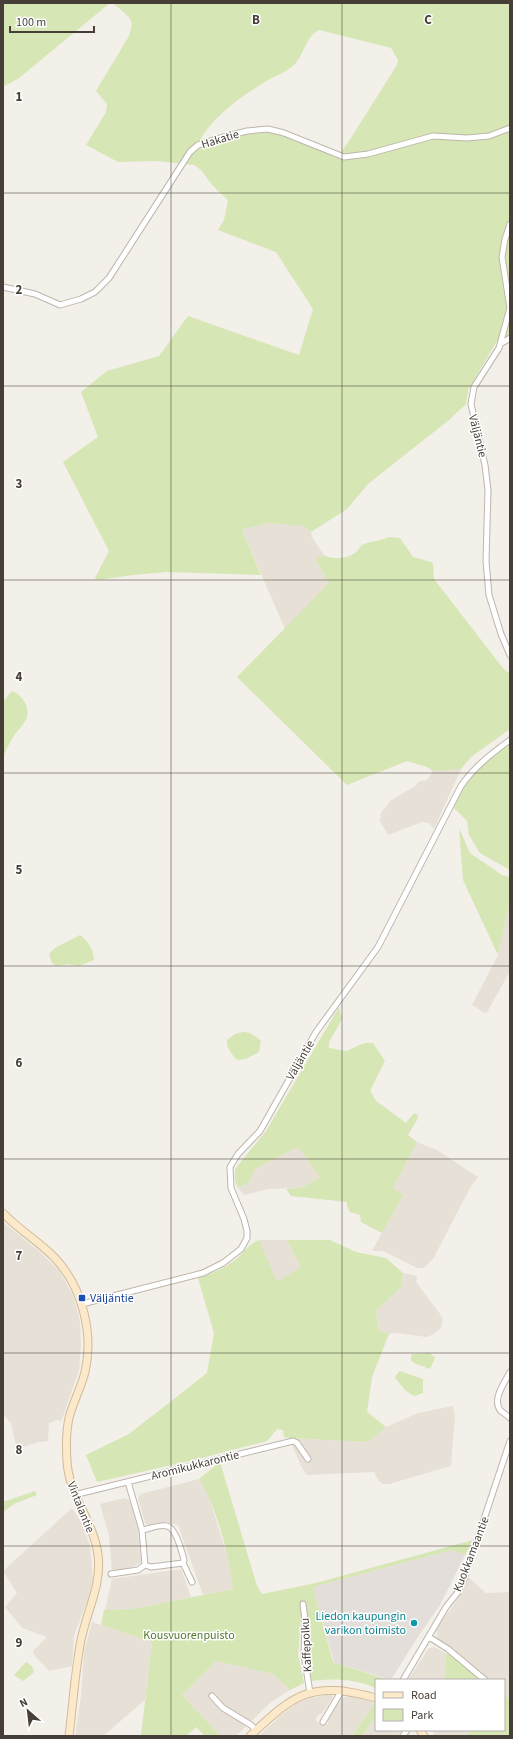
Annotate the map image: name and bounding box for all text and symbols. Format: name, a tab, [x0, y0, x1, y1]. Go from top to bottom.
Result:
scale bar	[10, 8, 94, 34]
text: B	[252, 11, 260, 29]
text: C	[424, 11, 432, 29]
text: 100 m	[16, 14, 46, 31]
text: 1	[16, 88, 23, 106]
street label: Hakatie	[199, 126, 241, 153]
text: 2	[16, 281, 23, 299]
street label: Väljäntie	[464, 413, 491, 459]
text: 3	[16, 475, 23, 493]
text: 4	[16, 668, 23, 686]
text: 5	[16, 861, 23, 879]
street label: Väljäntie	[282, 1037, 319, 1083]
text: 6	[16, 1054, 23, 1072]
text: 7	[16, 1247, 23, 1265]
place label: Väljäntie	[90, 1290, 134, 1307]
marker: Väljäntie	[77, 1293, 87, 1303]
text: 8	[16, 1441, 23, 1459]
street label: Aromikukkarontie	[149, 1446, 241, 1485]
street label: Vintalantie	[63, 1479, 99, 1536]
street label: Kuokkamaantie	[449, 1514, 494, 1594]
place label: Liedon kaupungin varikon toimisto	[315, 1608, 406, 1639]
street label: Kaffepolku	[297, 1617, 316, 1673]
marker: Liedon kaupungin varikon toimisto	[409, 1618, 419, 1628]
park label: Kousvuorenpuisto	[143, 1627, 235, 1644]
text: 9	[16, 1634, 23, 1652]
legend	[375, 1679, 505, 1731]
text: Road	[411, 1687, 437, 1704]
north arrow	[8, 1691, 48, 1731]
text: N	[17, 1694, 30, 1711]
text: Park	[411, 1707, 433, 1724]

